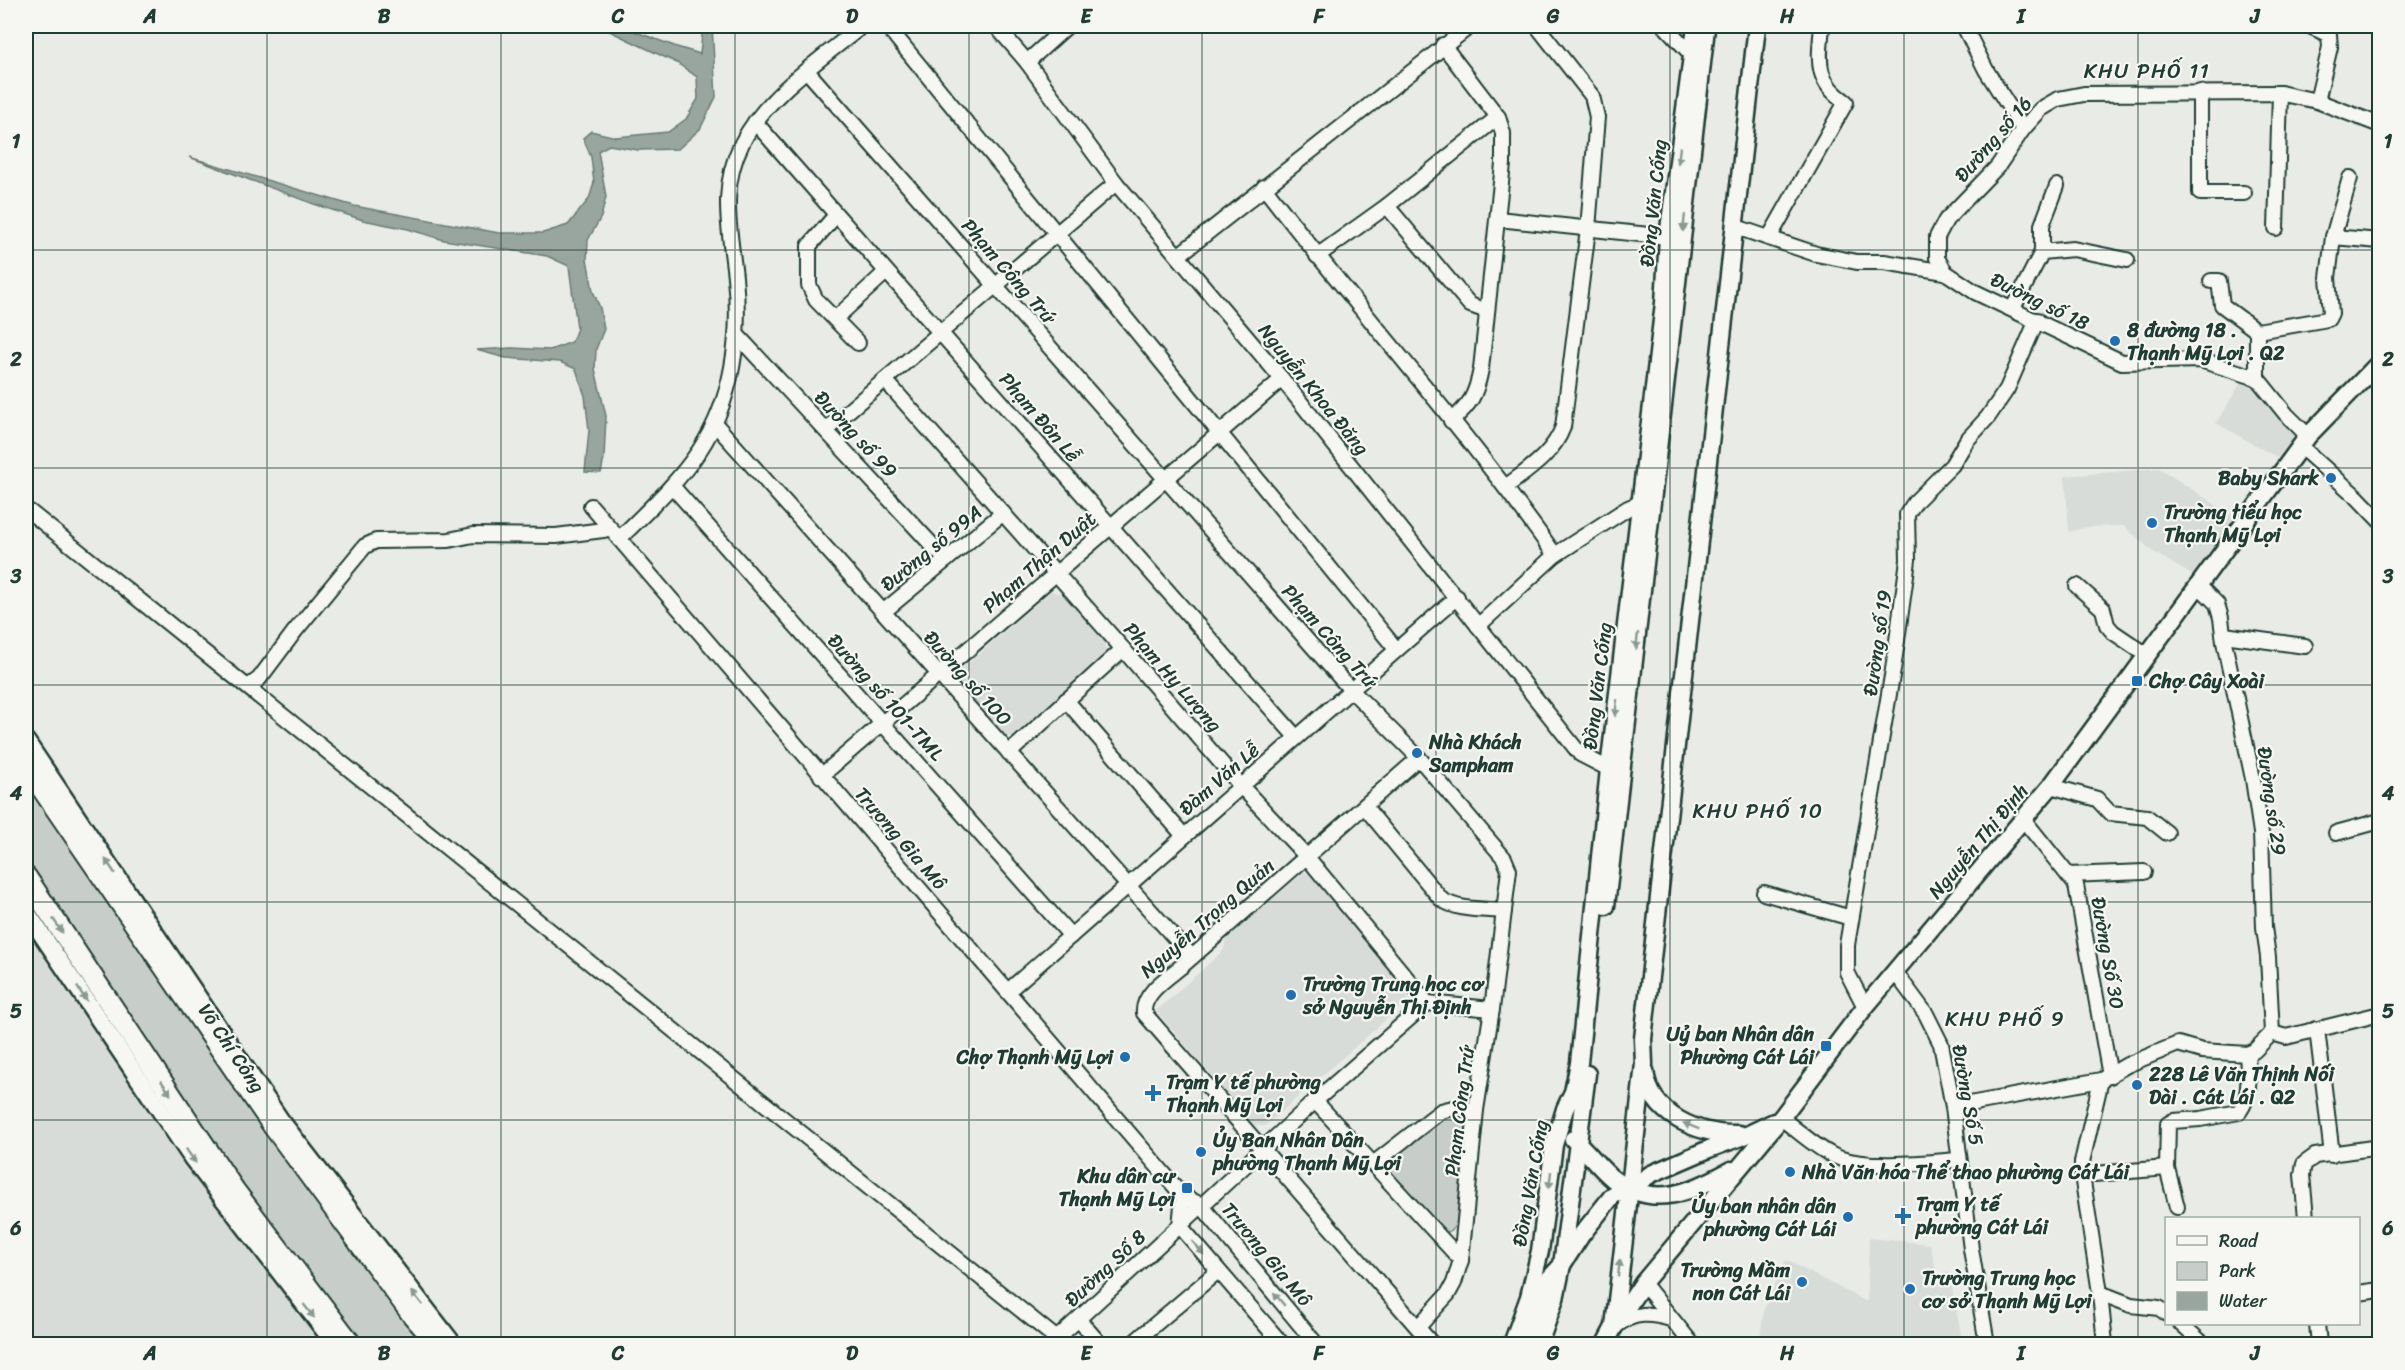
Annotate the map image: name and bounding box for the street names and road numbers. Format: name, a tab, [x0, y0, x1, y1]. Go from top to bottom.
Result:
street label: Đường số 16	[1945, 88, 2041, 191]
street label: Đồng Văn Cống	[1629, 137, 1678, 269]
street label: Phạm Công Trứ	[952, 210, 1066, 334]
street label: Đường số 18	[1984, 262, 2095, 341]
street label: Nguyễn Khoa Đăng	[1249, 315, 1378, 463]
street label: Phạm Đôn Lễ	[990, 364, 1090, 472]
street label: Đường số 99	[805, 382, 906, 487]
street label: Đường số 99A	[872, 496, 990, 601]
street label: Phạm Thận Duật	[974, 502, 1105, 622]
street label: Phạm Công Trứ	[1273, 576, 1388, 698]
street label: Đường số 19	[1853, 588, 1902, 698]
street label: Phạm Hy Lượng	[1114, 614, 1231, 741]
street label: Đồng Văn Cống	[1572, 620, 1623, 752]
street label: Đường số 100	[915, 622, 1021, 735]
street label: Đường số 101-TML	[818, 625, 953, 770]
street label: Đàm Văn Lễ	[1171, 733, 1269, 825]
street label: Đường số 29	[2247, 744, 2296, 858]
street label: Nguyễn Thị Định	[1919, 776, 2038, 907]
street label: Trương Gia Mô	[845, 778, 956, 899]
street label: Nguyễn Trọng Quản	[1132, 849, 1283, 987]
street label: Đường Số 30	[2080, 894, 2135, 1012]
street label: Võ Chí Công	[188, 996, 275, 1100]
street label: Phạm Công Trứ	[1434, 1042, 1485, 1178]
street label: Đường Số 5	[1941, 1042, 1994, 1149]
street label: Đồng Văn Cống	[1502, 1117, 1559, 1249]
street label: Trương Gia Mô	[1212, 1194, 1322, 1315]
street label: Đường Số 8	[1056, 1221, 1155, 1316]

